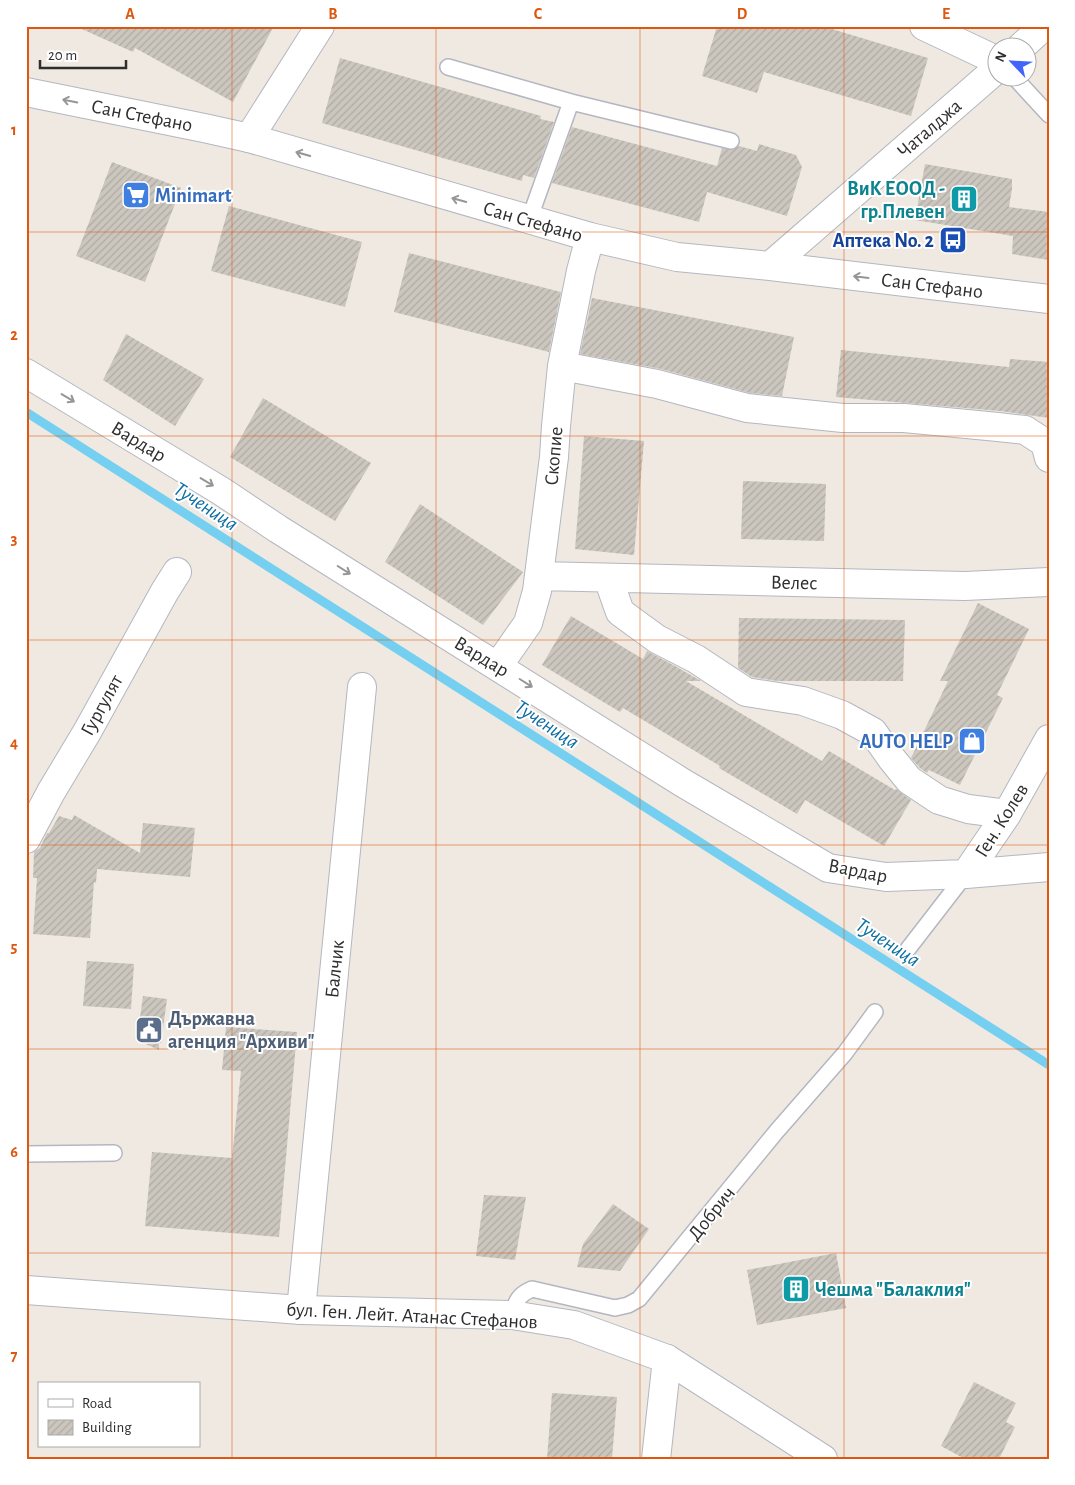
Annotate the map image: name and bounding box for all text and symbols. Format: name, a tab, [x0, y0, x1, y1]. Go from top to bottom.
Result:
text: A	[125, 6, 135, 22]
text: B	[328, 6, 338, 22]
text: C	[534, 6, 543, 22]
text: D	[737, 6, 748, 22]
text: E	[942, 6, 950, 22]
scale bar	[40, 38, 126, 70]
north arrow	[988, 38, 1038, 88]
text: 20 m	[48, 48, 77, 63]
text: N	[993, 50, 1010, 64]
one-way arrow	[62, 96, 78, 105]
street label: Сан Стефано	[90, 96, 194, 136]
street label: Чаталджа	[894, 96, 966, 162]
text: 1	[11, 122, 17, 138]
one-way arrow	[296, 149, 312, 159]
place label: ВиК ЕООД - гр.Плевен	[847, 179, 945, 222]
supermarket icon: Minimart	[121, 180, 151, 210]
building icon: ВиК ЕООД - гр.Плевен	[949, 184, 979, 214]
place label: Minimart	[155, 186, 232, 206]
one-way arrow	[452, 194, 468, 204]
street label: Сан Стефано	[481, 198, 585, 246]
bus stop icon: Аптека No. 2	[938, 225, 968, 255]
place label: Аптека No. 2	[832, 231, 934, 251]
street label: Сан Стефано	[880, 270, 984, 302]
one-way arrow	[854, 272, 870, 282]
text: 2	[10, 327, 18, 343]
one-way arrow	[60, 394, 74, 404]
street label: Вардар	[108, 418, 169, 466]
street label: Скопие	[541, 426, 567, 486]
water label: Тученица	[170, 478, 242, 535]
one-way arrow	[199, 478, 213, 488]
text: 3	[11, 531, 18, 547]
one-way arrow	[336, 566, 350, 576]
street label: Велес	[770, 573, 818, 593]
street label: Вардар	[451, 633, 512, 681]
street label: Гургулят	[77, 671, 127, 739]
one-way arrow	[519, 679, 533, 689]
water label: Тученица	[511, 696, 583, 753]
shop icon: AUTO HELP	[957, 726, 987, 756]
place label: AUTO HELP	[860, 732, 953, 752]
text: 4	[10, 735, 18, 751]
street label: Ген. Колев	[971, 780, 1032, 861]
street label: Вардар	[827, 855, 889, 887]
water label: Тученица	[852, 914, 924, 971]
text: 5	[11, 939, 18, 955]
street label: Балчик	[322, 939, 348, 999]
place label: Държавна агенция "Архиви"	[168, 1009, 315, 1052]
public building icon: Държавна агенция "Архиви"	[134, 1015, 164, 1045]
text: 6	[10, 1144, 18, 1160]
street label: Добрич	[684, 1183, 739, 1244]
building icon: Чешма "Балаклия"	[781, 1274, 811, 1304]
place label: Чешма "Балаклия"	[815, 1280, 971, 1300]
street label: бул. Ген. Лейт. Атанас Стефанов	[286, 1299, 538, 1333]
text: 7	[11, 1348, 18, 1364]
legend	[38, 1382, 200, 1448]
text: Road	[82, 1396, 112, 1411]
text: Building	[82, 1420, 132, 1435]

